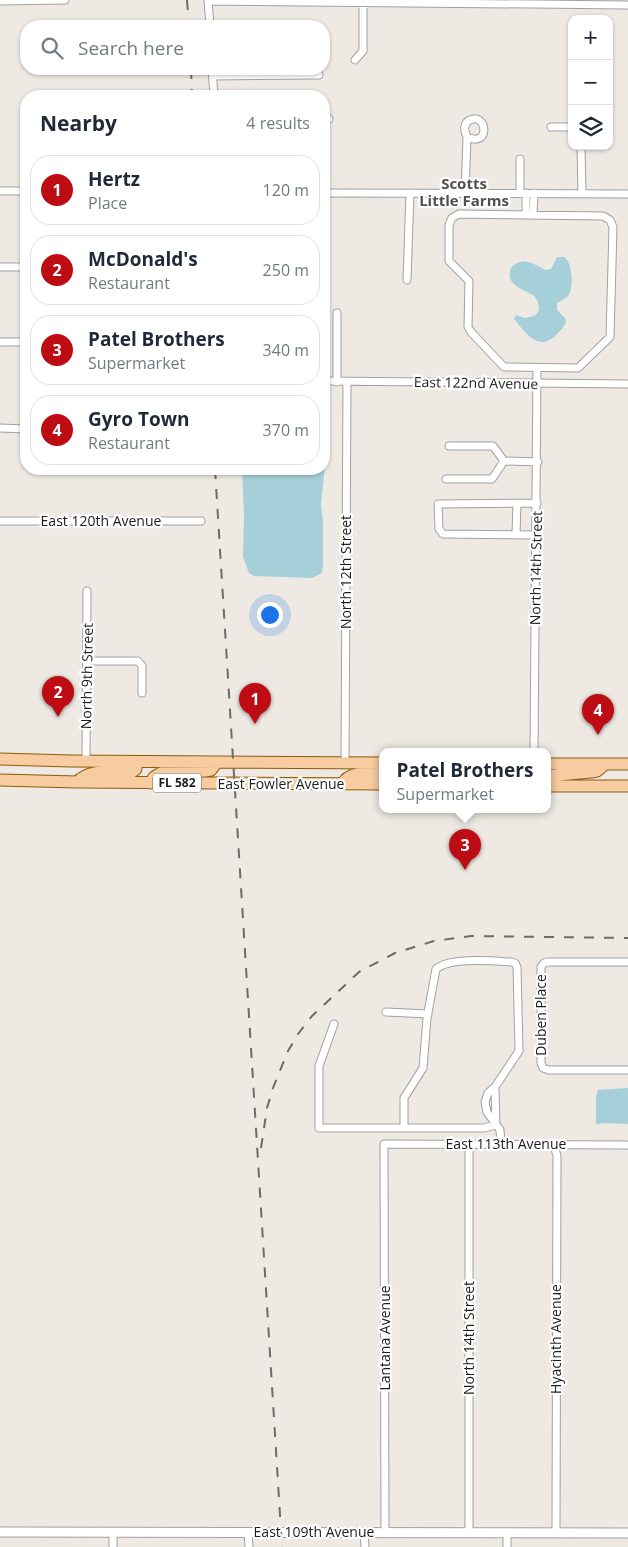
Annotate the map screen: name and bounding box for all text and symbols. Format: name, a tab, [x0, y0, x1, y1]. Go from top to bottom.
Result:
map controls	[568, 15, 613, 150]
button: +	[568, 15, 613, 60]
search box	[20, 20, 330, 75]
icon: search	[38, 34, 66, 62]
text: Search here	[78, 35, 184, 61]
button: −	[568, 60, 613, 105]
button: layers	[568, 105, 613, 150]
text: Nearby	[40, 109, 117, 137]
text: 4 results	[246, 112, 310, 134]
text: Hertz	[88, 166, 140, 192]
district label: Scotts Little Farms	[419, 173, 509, 210]
text: 1	[52, 179, 62, 201]
text: 120 m	[263, 179, 309, 201]
text: Place	[88, 192, 127, 214]
text: McDonald's	[88, 246, 198, 272]
text: 2	[52, 259, 62, 281]
text: 250 m	[263, 259, 309, 281]
text: Restaurant	[88, 272, 170, 294]
text: Patel Brothers	[88, 326, 225, 352]
text: 3	[52, 339, 62, 361]
text: 340 m	[263, 339, 309, 361]
text: Supermarket	[88, 352, 185, 374]
street label: East 122nd Avenue	[414, 372, 539, 393]
text: Gyro Town	[88, 406, 189, 432]
text: 4	[52, 419, 62, 441]
text: 370 m	[263, 419, 309, 441]
text: Restaurant	[88, 432, 170, 454]
street label: East 120th Avenue	[41, 511, 162, 530]
street label: North 14th Street	[525, 511, 546, 625]
street label: North 12th Street	[336, 515, 355, 629]
your location	[257, 602, 283, 628]
street label: North 9th Street	[76, 623, 97, 729]
pin: 2	[42, 676, 74, 717]
pin: 1	[239, 683, 271, 724]
pin: 4	[582, 694, 614, 735]
popup	[379, 748, 551, 813]
text: Patel Brothers	[397, 757, 533, 783]
road number: FL 582	[153, 774, 201, 792]
street label: East Fowler Avenue	[218, 774, 345, 793]
text: Supermarket	[397, 783, 494, 805]
pin: 3	[449, 829, 481, 870]
street label: Duben Place	[531, 974, 550, 1056]
street label: East 113th Avenue	[446, 1134, 567, 1153]
street label: North 14th Street	[459, 1281, 478, 1395]
street label: Hyacinth Avenue	[546, 1284, 565, 1394]
street label: Lantana Avenue	[375, 1285, 394, 1391]
street label: East 109th Avenue	[254, 1522, 375, 1541]

